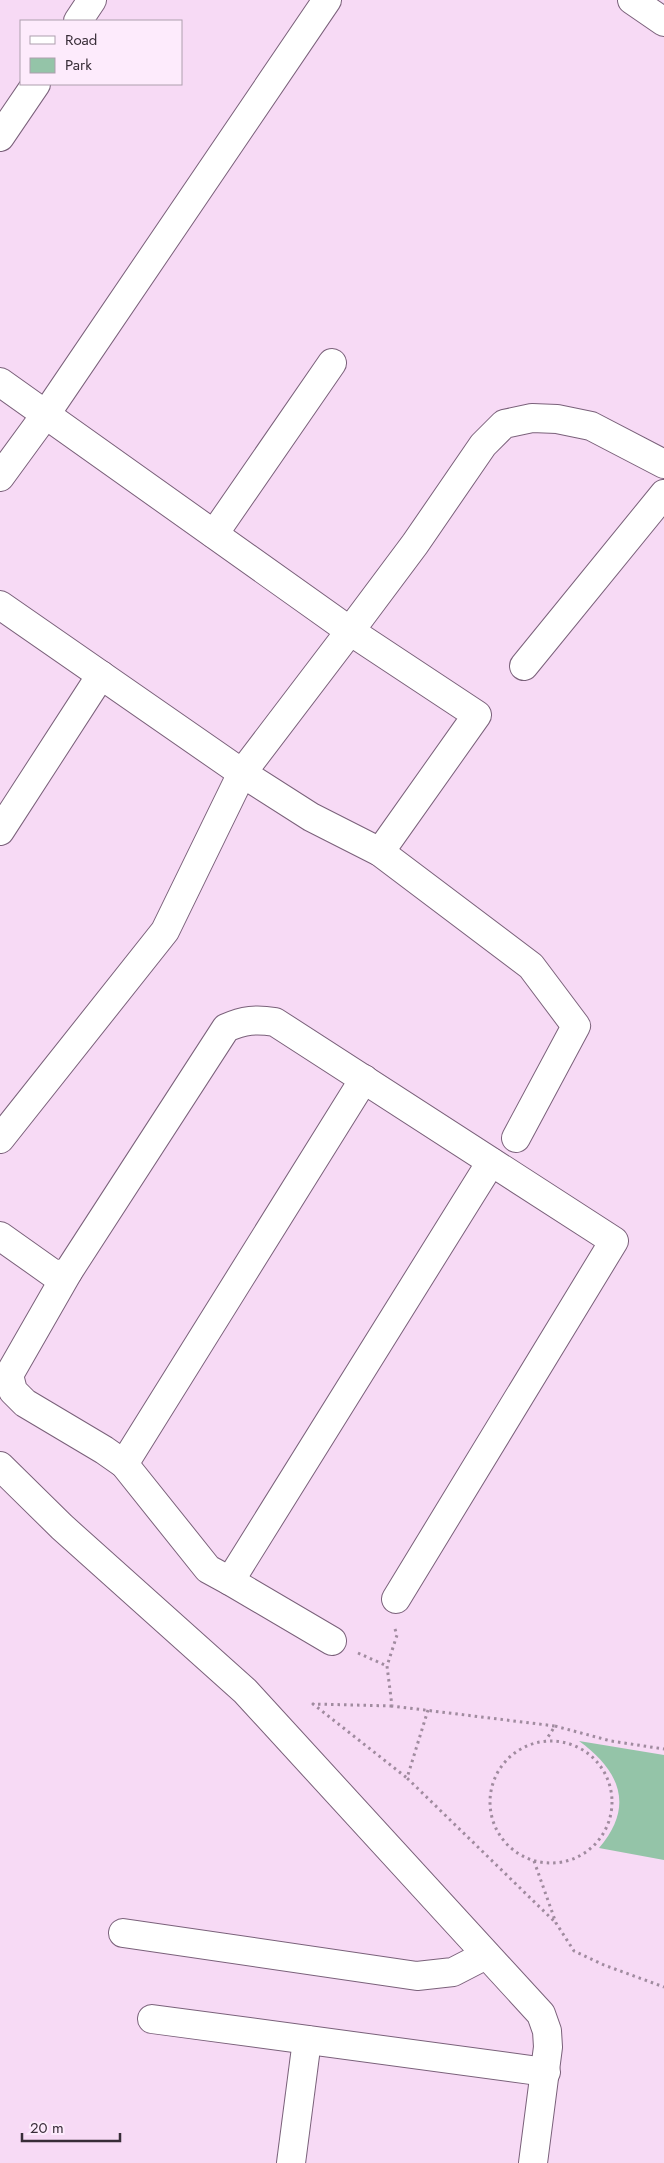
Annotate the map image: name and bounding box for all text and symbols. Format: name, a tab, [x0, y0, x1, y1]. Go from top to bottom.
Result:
legend	[20, 20, 182, 85]
text: Road	[65, 29, 97, 51]
text: Park	[65, 54, 92, 76]
scale bar	[22, 2110, 120, 2142]
text: 20 m	[30, 2117, 64, 2139]

